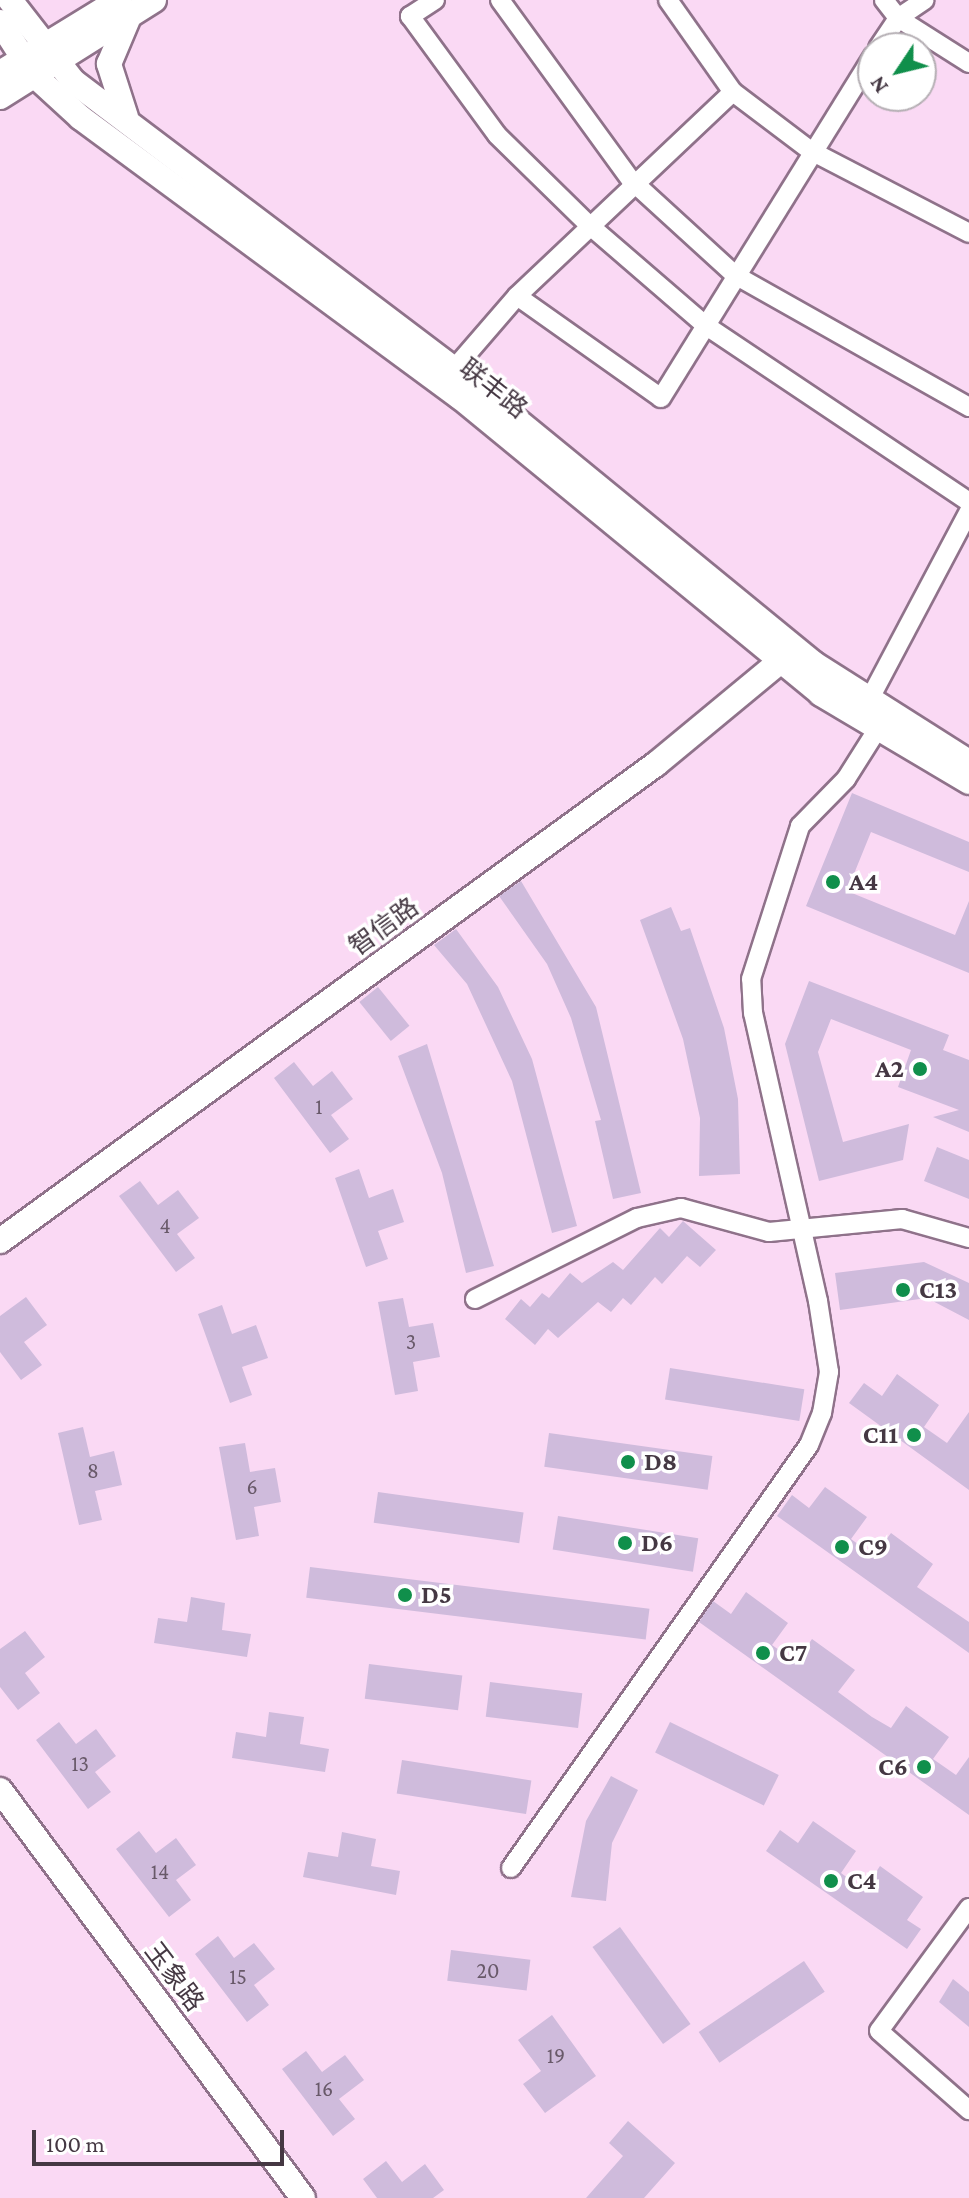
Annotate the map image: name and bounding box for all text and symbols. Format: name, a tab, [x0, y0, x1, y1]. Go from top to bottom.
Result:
north arrow	[857, 32, 937, 112]
text: N	[864, 72, 893, 98]
street label: 联丰路	[453, 353, 533, 425]
place label: A4	[849, 866, 878, 898]
marker: A4	[824, 873, 842, 891]
street label: 智信路	[343, 891, 425, 963]
place label: A2	[875, 1053, 904, 1085]
marker: A2	[911, 1060, 929, 1078]
house number: 1	[315, 1094, 323, 1120]
house number: 4	[159, 1213, 171, 1239]
place label: C13	[919, 1274, 957, 1306]
marker: C13	[894, 1281, 912, 1299]
house number: 3	[406, 1329, 416, 1355]
place label: C11	[863, 1419, 898, 1451]
marker: C11	[905, 1426, 923, 1444]
place label: D8	[644, 1446, 677, 1478]
marker: D8	[619, 1453, 637, 1471]
house number: 8	[87, 1458, 99, 1484]
house number: 6	[246, 1474, 258, 1500]
place label: D6	[641, 1527, 673, 1559]
place label: C9	[858, 1531, 888, 1563]
marker: D6	[616, 1534, 634, 1552]
marker: C9	[833, 1538, 851, 1556]
place label: D5	[421, 1579, 452, 1611]
marker: D5	[396, 1586, 414, 1604]
place label: C7	[779, 1637, 807, 1669]
marker: C7	[754, 1644, 772, 1662]
house number: 13	[71, 1751, 89, 1777]
place label: C6	[878, 1751, 908, 1783]
marker: C6	[915, 1758, 933, 1776]
house number: 14	[151, 1859, 169, 1885]
place label: C4	[847, 1865, 877, 1897]
marker: C4	[822, 1872, 840, 1890]
street label: 玉象路	[138, 1936, 210, 2018]
house number: 20	[477, 1958, 499, 1984]
house number: 15	[229, 1964, 247, 1990]
house number: 19	[547, 2043, 565, 2069]
house number: 16	[315, 2076, 333, 2102]
scale bar	[36, 2114, 288, 2164]
text: 100 m	[46, 2130, 105, 2157]

